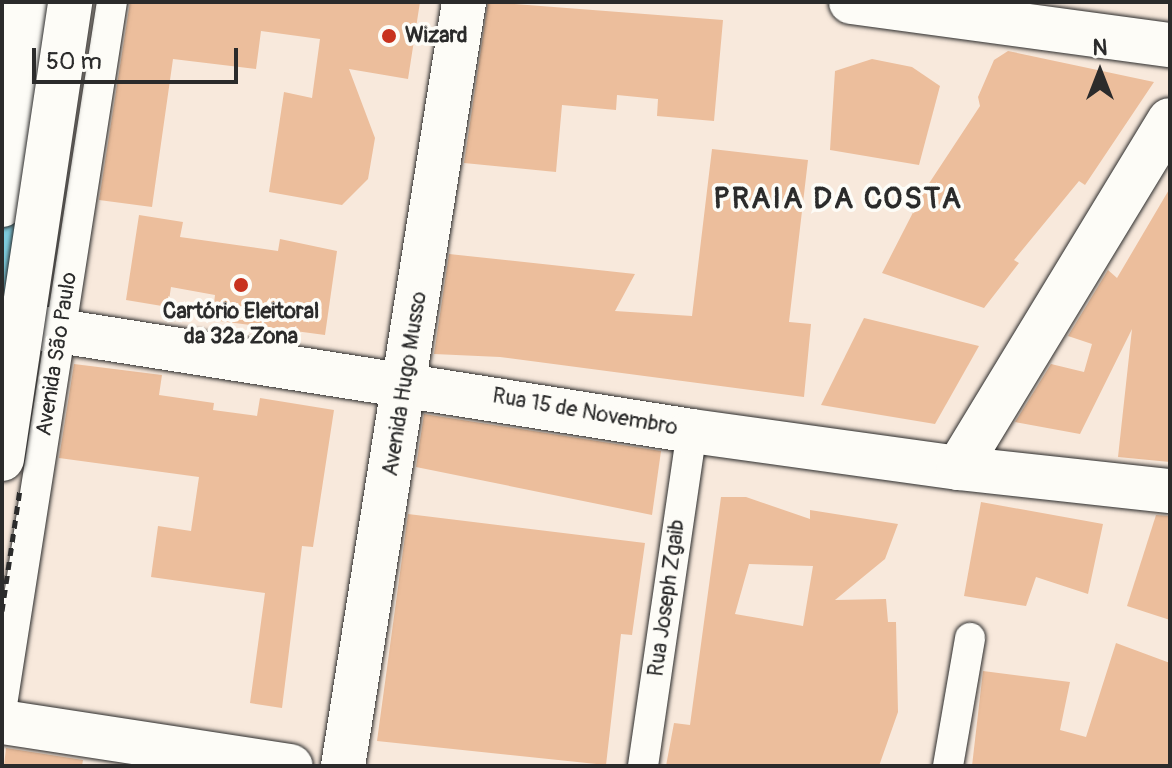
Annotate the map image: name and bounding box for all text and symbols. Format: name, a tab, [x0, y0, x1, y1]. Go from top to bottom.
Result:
place label: Wizard	[405, 23, 468, 49]
marker: Wizard	[380, 27, 398, 45]
scale bar	[36, 32, 242, 82]
north arrow	[1060, 32, 1140, 112]
text: N	[1093, 34, 1107, 62]
text: 50 m	[46, 47, 102, 76]
district label: PRAIA DA COSTA	[713, 181, 963, 217]
street label: Avenida São Paulo	[31, 270, 83, 438]
marker: Cartório Eleitoral da 32ª Zona	[232, 276, 250, 294]
street label: Avenida Hugo Musso	[377, 290, 433, 478]
place label: Cartório Eleitoral da 32ª Zona	[163, 298, 319, 350]
street label: Rua 15 de Novembro	[490, 383, 680, 441]
street label: Rua Joseph Zgaib	[643, 518, 691, 678]

